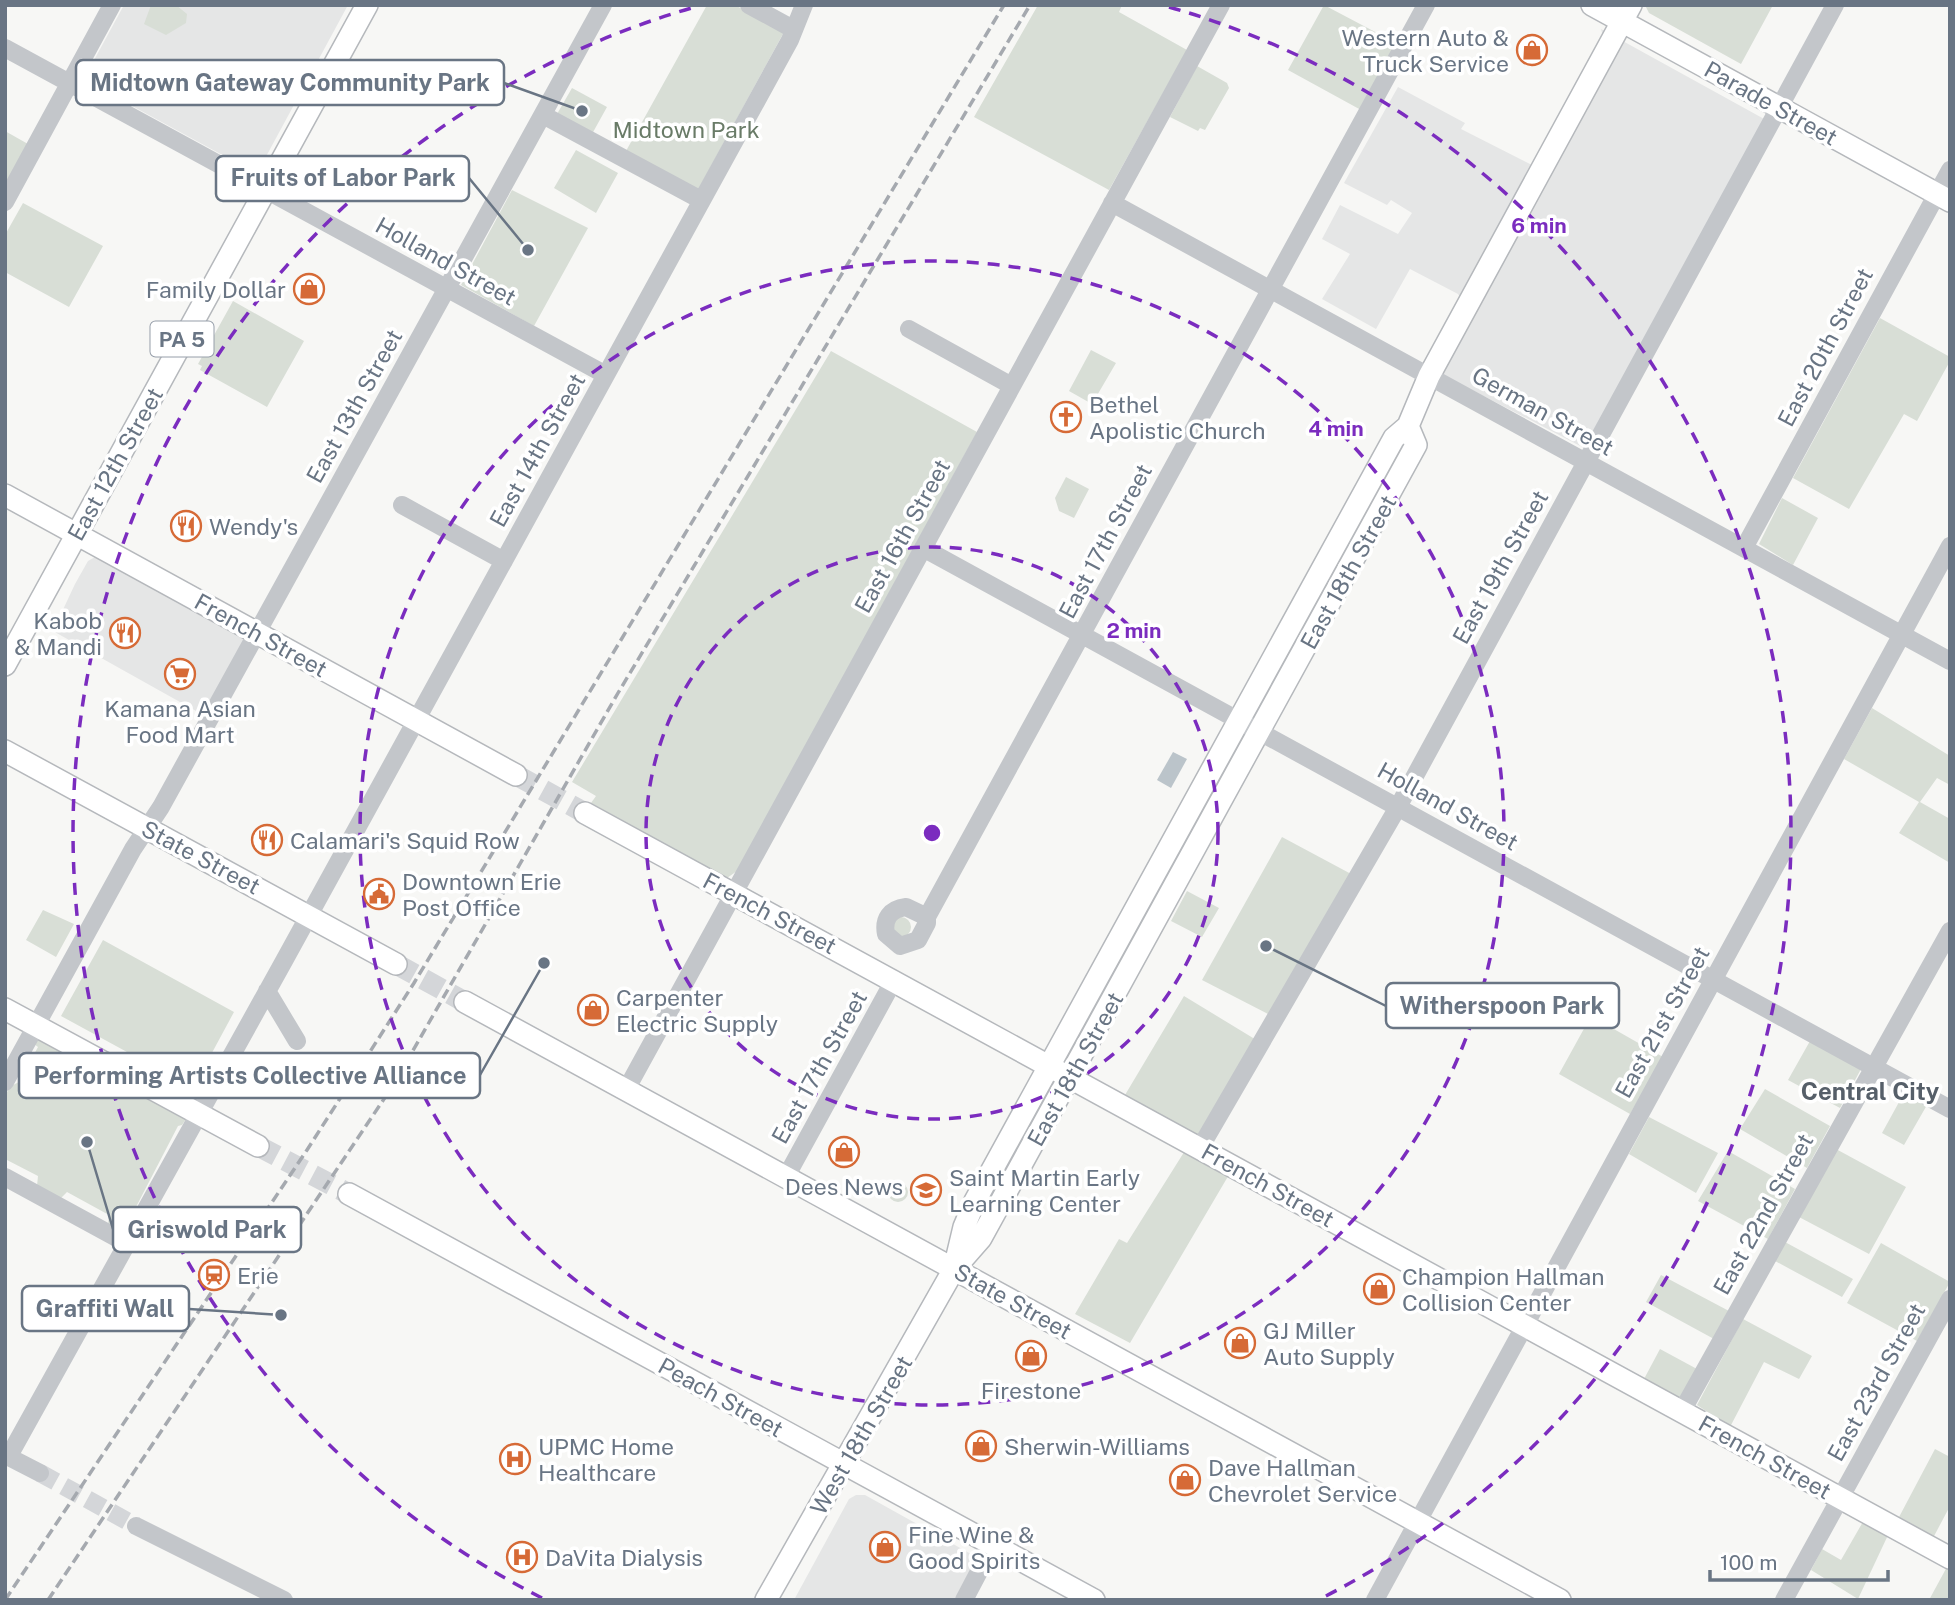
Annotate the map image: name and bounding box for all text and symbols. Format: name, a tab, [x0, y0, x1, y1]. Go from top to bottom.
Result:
place label: Western Auto & Truck Service	[1341, 24, 1509, 77]
shop icon: Western Auto & Truck Service	[1515, 33, 1549, 67]
street label: Parade Street	[1700, 55, 1842, 151]
callout: Midtown Gateway Community Park	[76, 60, 504, 105]
text: Midtown Gateway Community Park	[90, 68, 490, 96]
park label: Midtown Park	[612, 116, 760, 143]
callout: Fruits of Labor Park	[216, 156, 469, 201]
text: Fruits of Labor Park	[230, 163, 456, 191]
street label: Holland Street	[371, 211, 521, 311]
text: 6 min	[1511, 213, 1567, 238]
street label: East 20th Street	[1772, 263, 1878, 431]
shop icon: Family Dollar	[292, 272, 326, 306]
place label: Family Dollar	[146, 276, 286, 303]
road number: PA 5	[150, 322, 214, 356]
street label: East 13th Street	[301, 324, 407, 488]
street label: German Street	[1468, 361, 1618, 461]
street label: East 14th Street	[484, 368, 590, 532]
street label: East 12th Street	[62, 383, 168, 545]
place label: Bethel Apolistic Church	[1089, 391, 1266, 444]
church icon: Bethel Apolistic Church	[1049, 400, 1083, 434]
text: 4 min	[1308, 416, 1364, 441]
street label: East 16th Street	[849, 455, 955, 617]
street label: East 17th Street	[1053, 459, 1157, 623]
street label: East 19th Street	[1447, 486, 1553, 648]
street label: East 18th Street	[1295, 490, 1401, 654]
restaurant icon: Wendy's	[169, 509, 203, 543]
place label: Wendy's	[209, 513, 298, 540]
street label: French Street	[190, 588, 332, 682]
place label: Kabob & Mandi	[14, 607, 102, 660]
restaurant icon: Kabob & Mandi	[108, 616, 142, 650]
text: 2 min	[1106, 618, 1162, 643]
supermarket icon: Kamana Asian Food Mart	[163, 657, 197, 691]
place label: Kamana Asian Food Mart	[104, 695, 256, 748]
street label: Holland Street	[1373, 756, 1523, 856]
street label: State Street	[137, 814, 265, 900]
centre of rings	[920, 821, 944, 845]
restaurant icon: Calamari's Squid Row	[250, 823, 284, 857]
place label: Calamari's Squid Row	[290, 827, 520, 854]
street label: French Street	[699, 867, 841, 959]
place label: Downtown Erie Post Office	[402, 868, 561, 921]
public building icon: Downtown Erie Post Office	[362, 877, 396, 911]
street label: East 21st Street	[1609, 942, 1715, 1102]
callout: Witherspoon Park	[1386, 983, 1619, 1028]
place label: Carpenter Electric Supply	[616, 984, 778, 1037]
street label: East 17th Street	[766, 986, 872, 1148]
street label: East 18th Street	[1022, 987, 1128, 1151]
text: Witherspoon Park	[1400, 991, 1604, 1019]
shop icon: Carpenter Electric Supply	[576, 993, 610, 1027]
callout: Performing Artists Collective Alliance	[19, 1053, 480, 1098]
text: Performing Artists Collective Alliance	[33, 1061, 467, 1089]
district label: Central City	[1801, 1077, 1940, 1105]
street label: East 22nd Street	[1708, 1129, 1818, 1299]
shop icon: Dees News	[827, 1135, 861, 1169]
street label: French Street	[1197, 1138, 1339, 1232]
place label: Saint Martin Early Learning Center	[949, 1164, 1140, 1217]
place label: Dees News	[785, 1173, 903, 1200]
school or university icon: Saint Martin Early Learning Center	[909, 1173, 943, 1207]
callout: Griswold Park	[113, 1207, 301, 1252]
text: Griswold Park	[127, 1215, 287, 1243]
station icon: Erie	[197, 1258, 231, 1292]
street label: State Street	[949, 1258, 1077, 1344]
place label: Erie	[237, 1262, 279, 1289]
place label: Champion Hallman Collision Center	[1402, 1263, 1605, 1316]
shop icon: Champion Hallman Collision Center	[1362, 1272, 1396, 1306]
callout: Graffiti Wall	[22, 1286, 189, 1331]
text: Graffiti Wall	[36, 1294, 174, 1322]
street label: East 23rd Street	[1821, 1298, 1931, 1466]
place label: GJ Miller Auto Supply	[1263, 1317, 1395, 1370]
shop icon: GJ Miller Auto Supply	[1223, 1326, 1257, 1360]
shop icon: Firestone	[1014, 1339, 1048, 1373]
street label: West 18th Street	[805, 1351, 917, 1519]
street label: Peach Street	[654, 1352, 788, 1442]
place label: Firestone	[981, 1377, 1081, 1404]
street label: French Street	[1694, 1410, 1836, 1504]
shop icon: Sherwin-Williams	[964, 1429, 998, 1463]
place label: UPMC Home Healthcare	[538, 1433, 674, 1486]
place label: Sherwin-Williams	[1004, 1433, 1190, 1460]
hospital icon: UPMC Home Healthcare	[498, 1442, 532, 1476]
place label: Dave Hallman Chevrolet Service	[1208, 1454, 1397, 1507]
shop icon: Dave Hallman Chevrolet Service	[1168, 1463, 1202, 1497]
place label: Fine Wine & Good Spirits	[908, 1521, 1040, 1574]
shop icon: Fine Wine & Good Spirits	[868, 1530, 902, 1564]
scale bar	[1710, 1538, 1888, 1582]
hospital icon: DaVita Dialysis	[505, 1540, 539, 1574]
place label: DaVita Dialysis	[545, 1544, 703, 1571]
text: 100 m	[1720, 1550, 1777, 1575]

